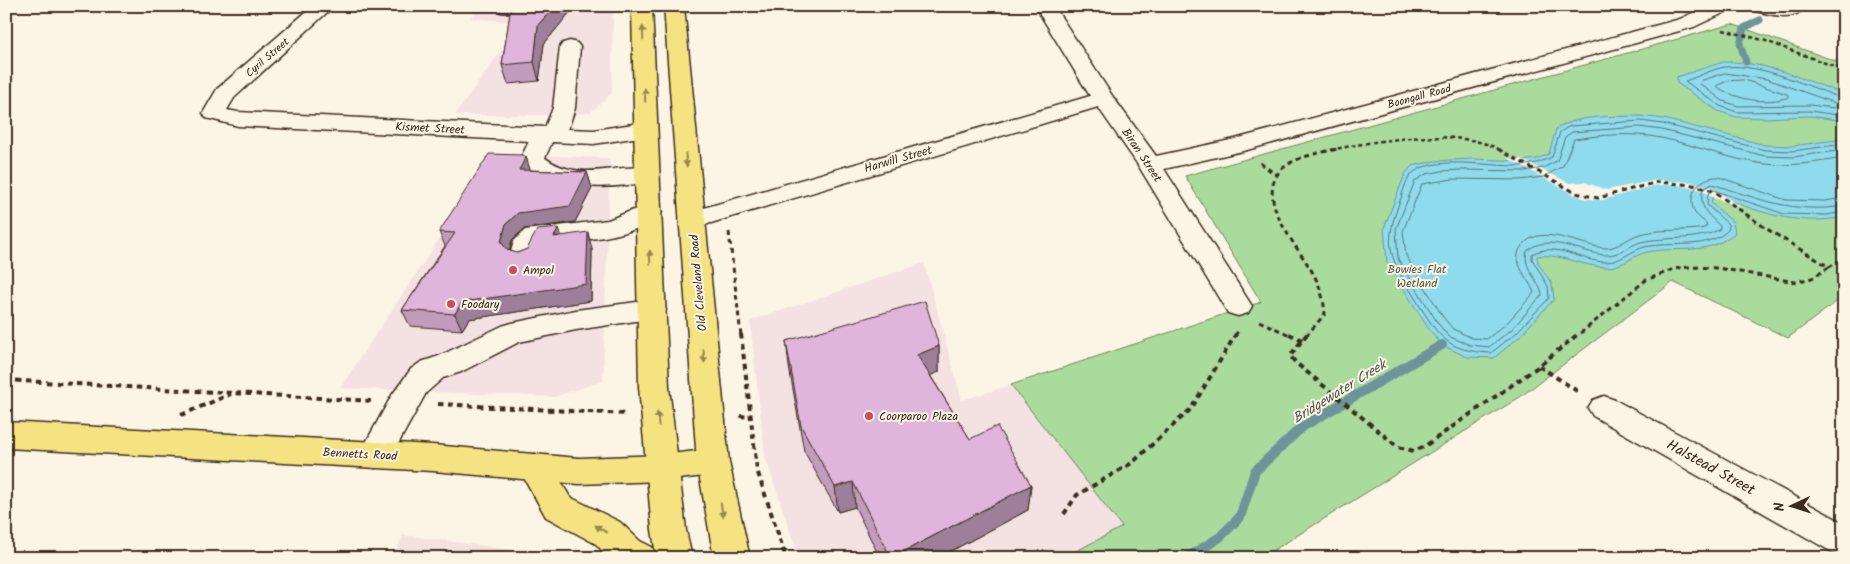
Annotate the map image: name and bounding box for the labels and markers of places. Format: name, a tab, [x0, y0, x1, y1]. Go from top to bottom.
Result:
place label: Ampol	[523, 261, 554, 280]
marker: Ampol	[507, 264, 519, 276]
place label: Foodary	[461, 295, 500, 314]
marker: Foodary	[445, 298, 457, 310]
place label: Coorparoo Plaza	[879, 407, 958, 426]
marker: Coorparoo Plaza	[863, 410, 875, 422]

